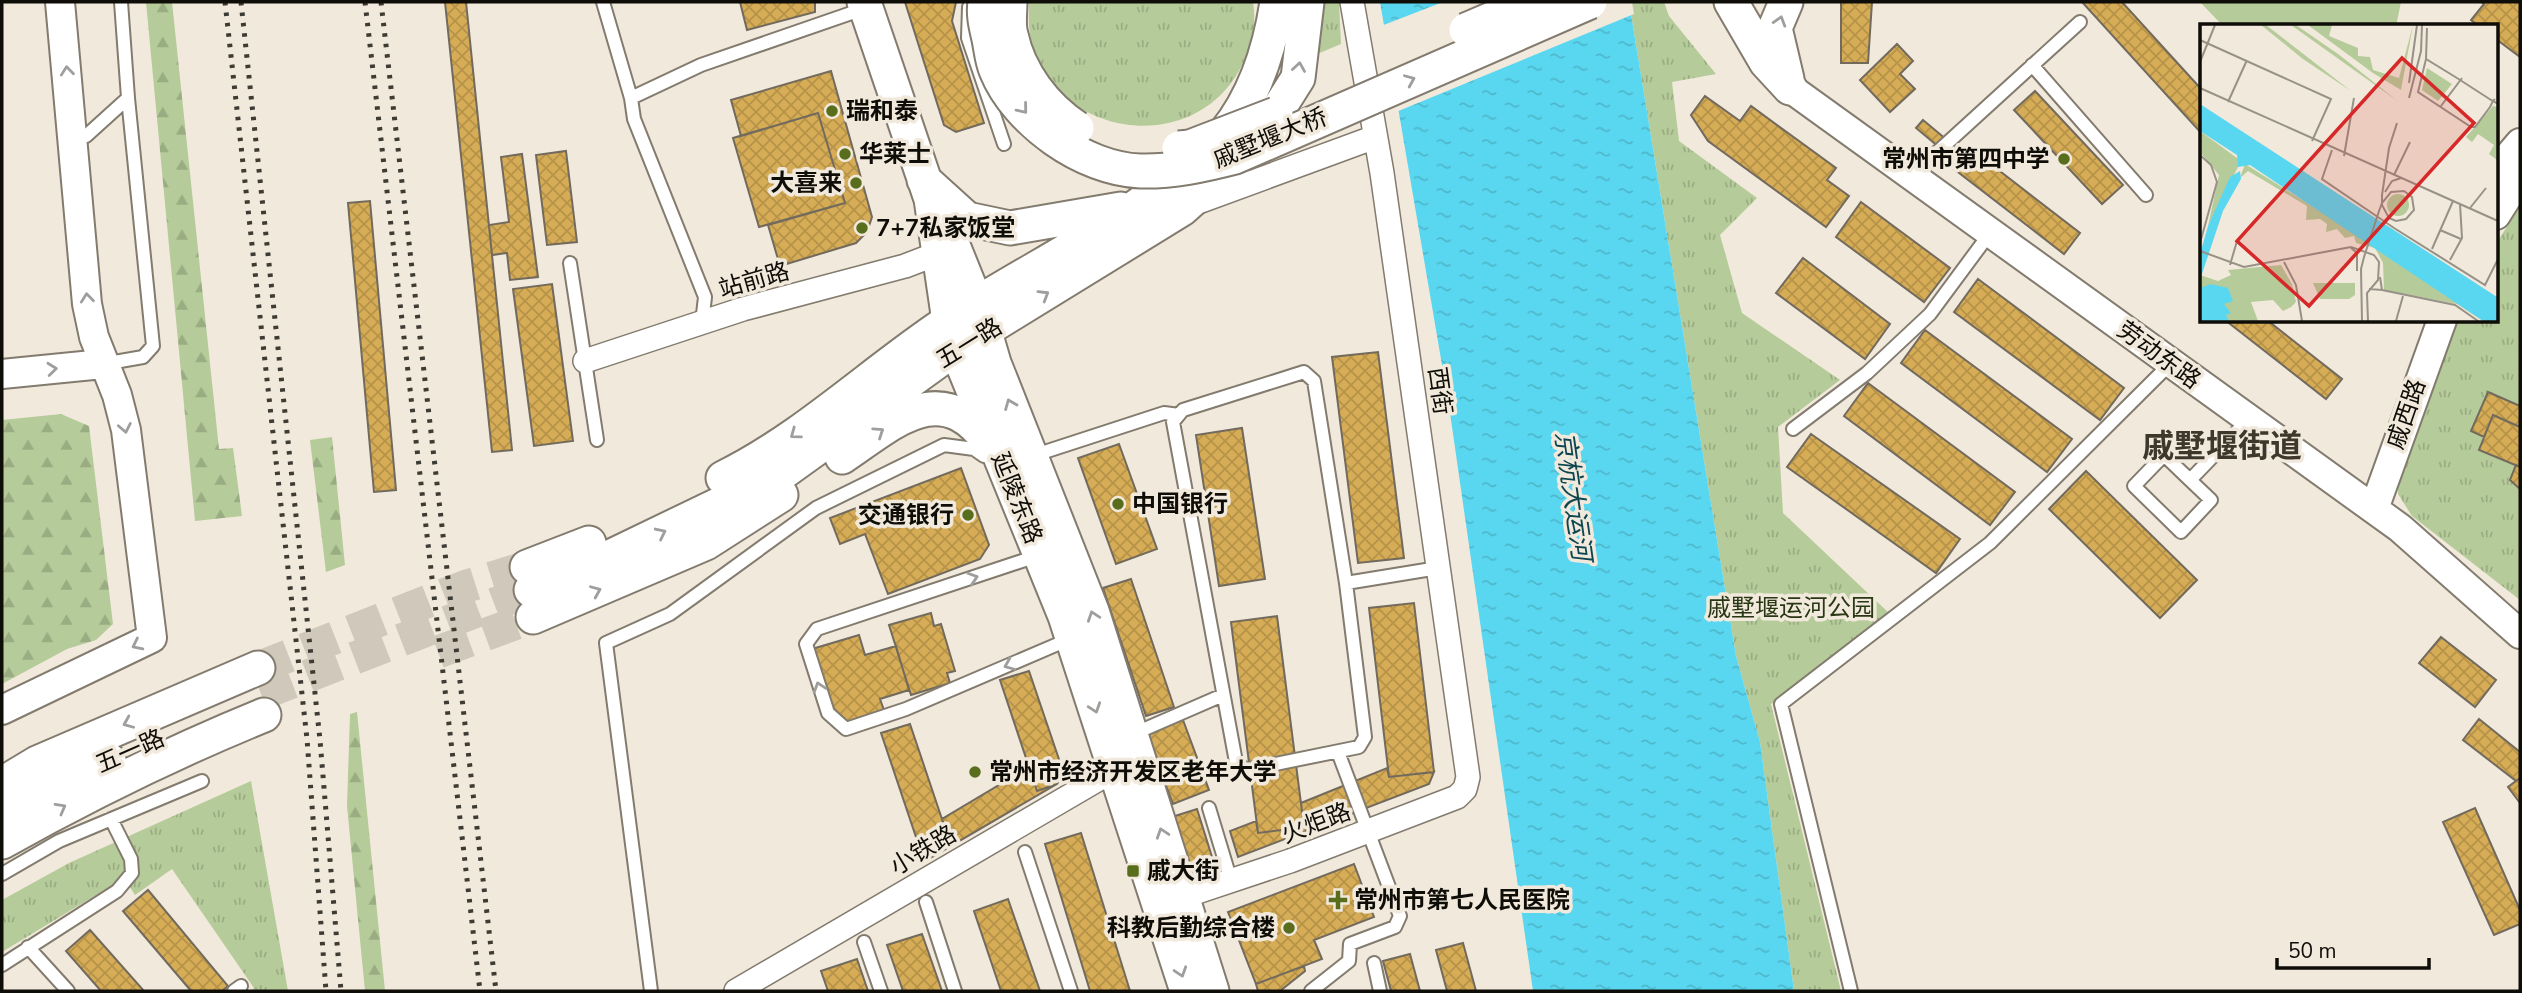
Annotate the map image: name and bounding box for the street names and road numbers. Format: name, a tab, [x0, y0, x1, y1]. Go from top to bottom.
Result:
street label: 戚墅堰大桥	[1208, 101, 1332, 175]
street label: 站前路	[715, 255, 793, 305]
street label: 五一路	[930, 310, 1008, 376]
street label: 劳动东路	[2111, 314, 2207, 396]
street label: 西街	[1421, 365, 1459, 417]
street label: 戚西路	[2379, 375, 2433, 453]
street label: 延陵东路	[984, 448, 1050, 548]
street label: 五一路	[91, 722, 169, 780]
street label: 火炬路	[1277, 795, 1355, 851]
street label: 小铁路	[884, 818, 962, 882]

